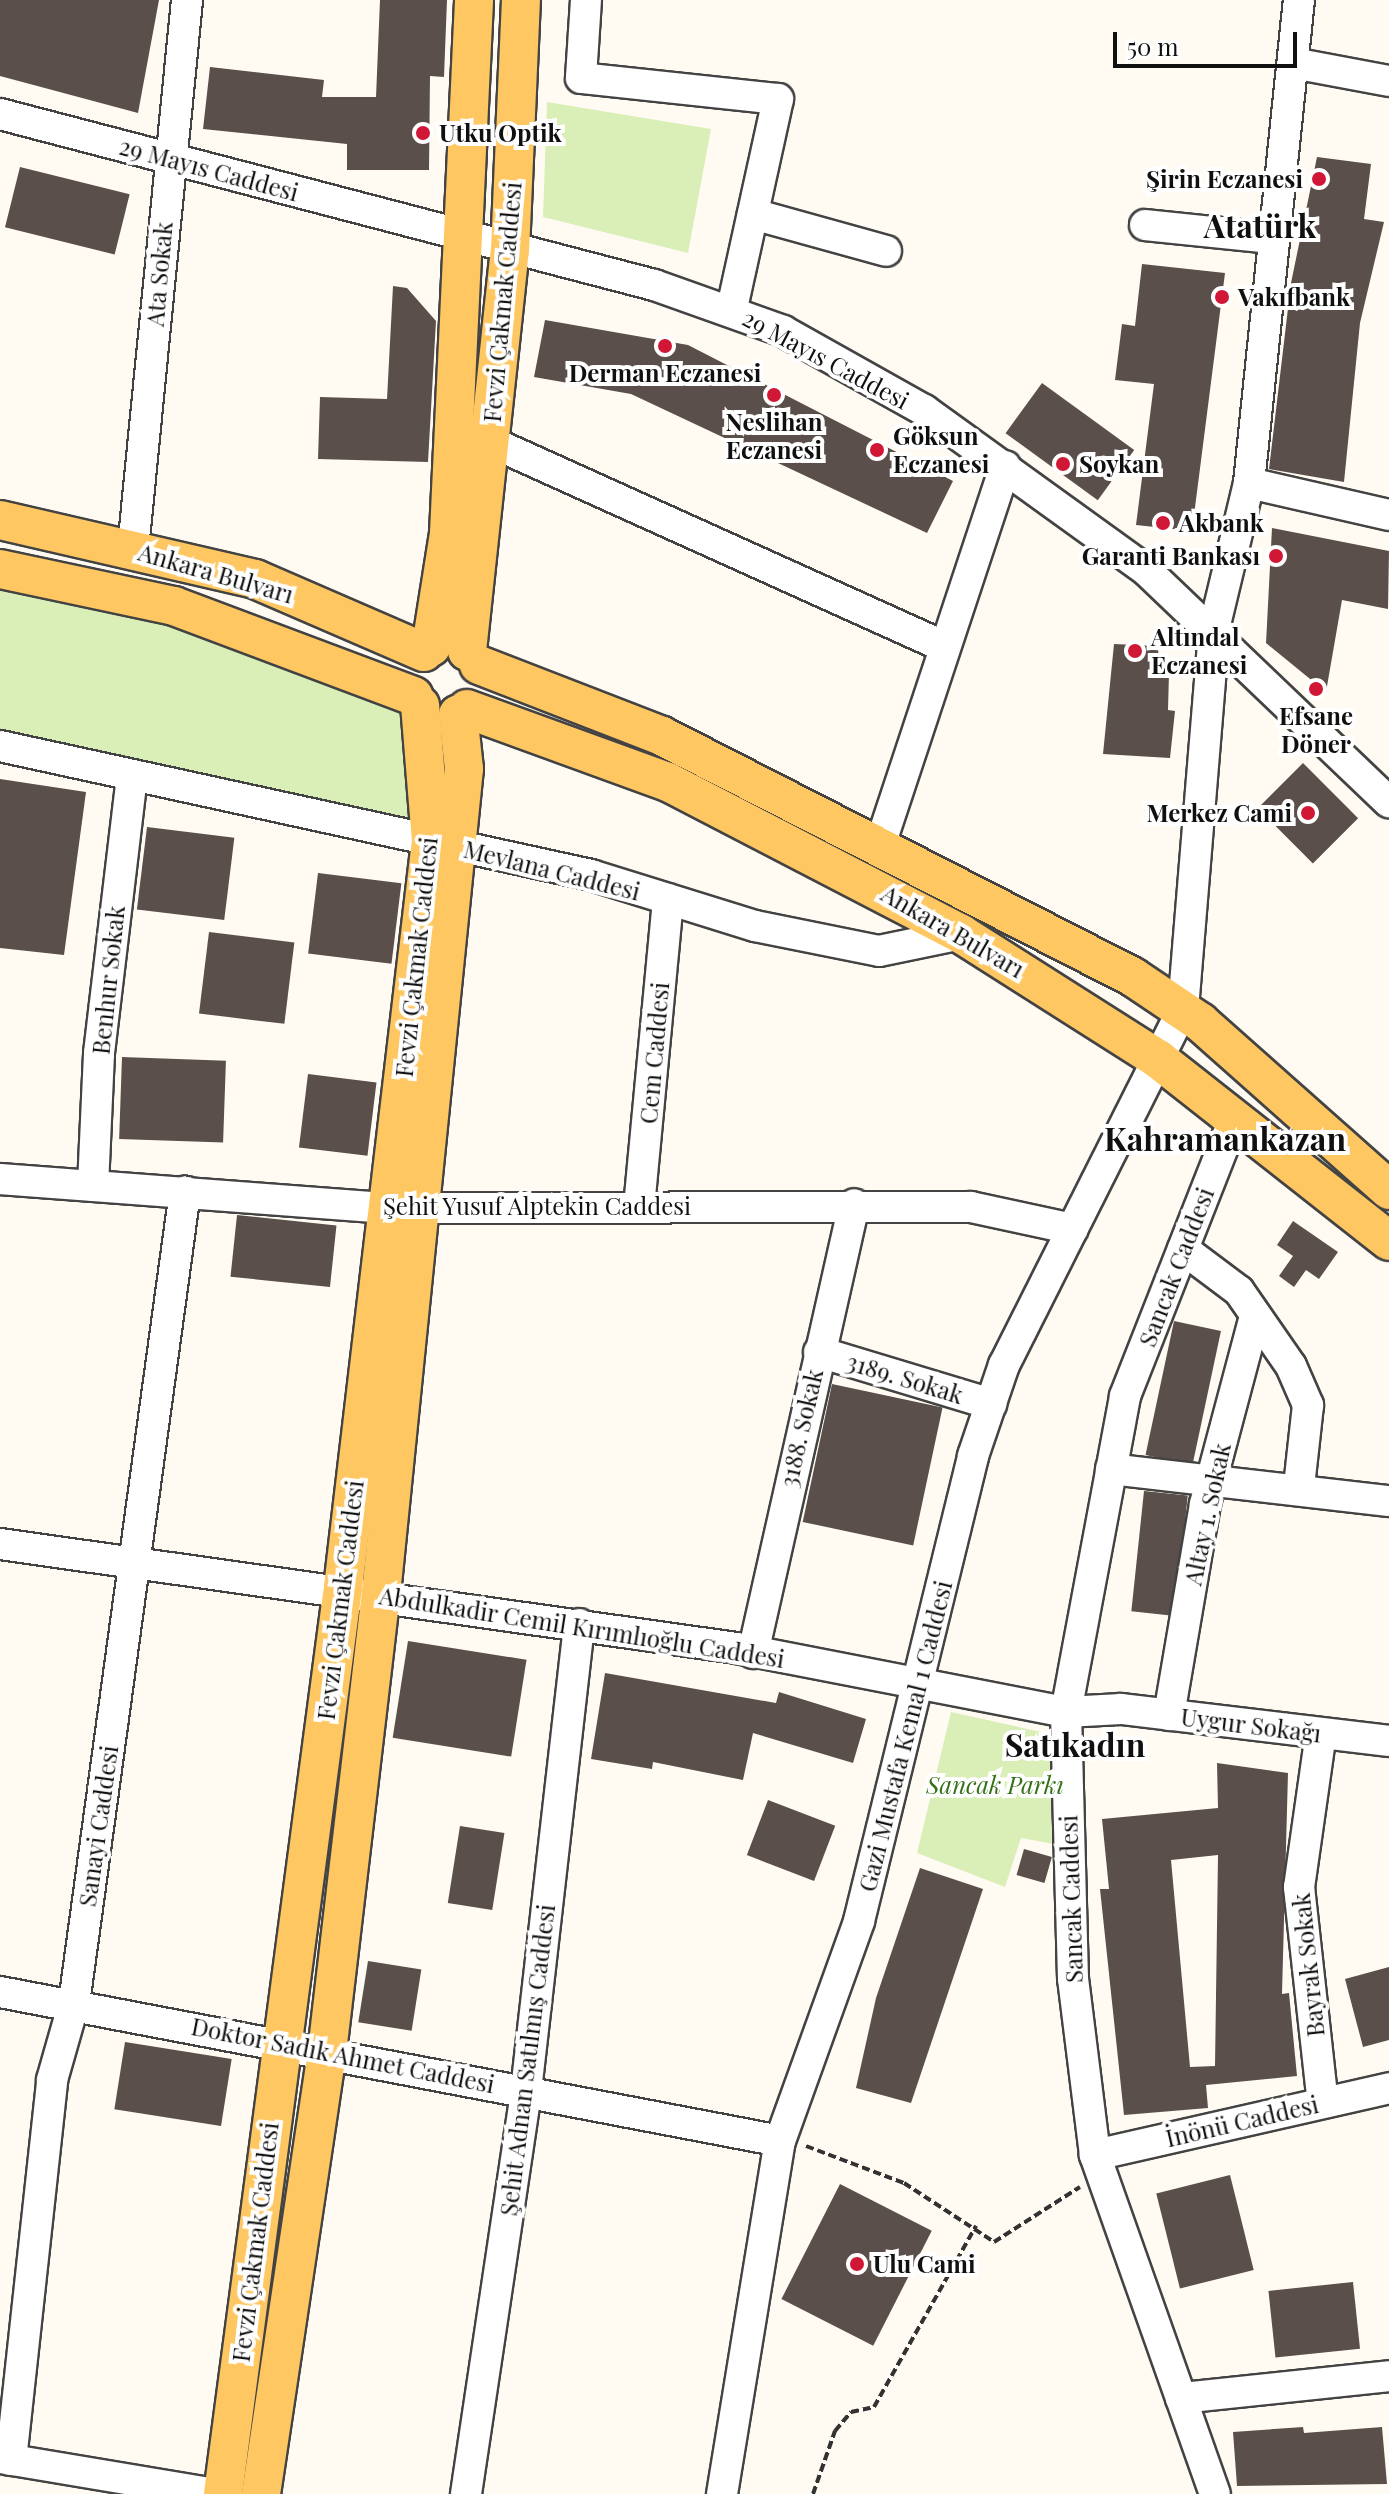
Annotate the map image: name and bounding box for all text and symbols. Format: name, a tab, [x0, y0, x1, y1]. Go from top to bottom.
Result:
scale bar	[1117, 16, 1301, 66]
text: 50 m	[1127, 30, 1179, 62]
place label: Utku Optik	[439, 119, 562, 147]
marker: Utku Optik	[414, 124, 432, 142]
street label: 29 Mayıs Caddesi	[116, 131, 302, 207]
place label: Şirin Eczanesi	[1146, 165, 1303, 193]
marker: Şirin Eczanesi	[1310, 170, 1328, 188]
street label: Fevzi Çakmak Caddesi	[477, 180, 527, 424]
district label: Atatürk	[1204, 206, 1316, 244]
street label: Ata Sokak	[140, 220, 178, 328]
place label: Vakıfbank	[1238, 283, 1350, 311]
marker: Vakıfbank	[1213, 288, 1231, 306]
street label: 29 Mayıs Caddesi	[738, 303, 914, 415]
marker: Derman Eczanesi	[656, 337, 674, 355]
place label: Derman Eczanesi	[569, 359, 761, 387]
marker: Neslihan Eczanesi	[765, 386, 783, 404]
place label: Neslihan Eczanesi	[726, 408, 822, 464]
place label: Göksun Eczanesi	[893, 422, 989, 478]
marker: Göksun Eczanesi	[868, 441, 886, 459]
place label: Soykan	[1079, 450, 1159, 478]
marker: Soykan	[1054, 455, 1072, 473]
place label: Akbank	[1179, 509, 1264, 537]
marker: Akbank	[1154, 514, 1172, 532]
street label: Ankara Bulvarı	[135, 537, 297, 609]
place label: Garanti Bankası	[1082, 542, 1260, 570]
marker: Garanti Bankası	[1267, 547, 1285, 565]
place label: Altındal Eczanesi	[1151, 623, 1247, 679]
marker: Altındal Eczanesi	[1126, 642, 1144, 660]
marker: Efsane Döner	[1307, 680, 1325, 698]
place label: Efsane Döner	[1279, 702, 1353, 758]
place label: Merkez Cami	[1146, 799, 1292, 827]
marker: Merkez Cami	[1299, 804, 1317, 822]
street label: Mevlana Caddesi	[461, 834, 643, 906]
street label: Fevzi Çakmak Caddesi	[389, 835, 443, 1079]
street label: Ankara Bulvarı	[877, 879, 1029, 983]
street label: Benhur Sokak	[86, 904, 130, 1056]
street label: Cem Caddesi	[633, 981, 675, 1125]
district label: Kahramankazan	[1104, 1119, 1346, 1157]
street label: Sancak Caddesi	[1132, 1183, 1220, 1351]
street label: Şehit Yusuf Alptekin Caddesi	[382, 1192, 692, 1220]
street label: 3189. Sokak	[843, 1347, 967, 1409]
street label: 3188. Sokak	[773, 1366, 829, 1490]
street label: Altay 1. Sokak	[1178, 1440, 1236, 1588]
street label: Fevzi Çakmak Caddesi	[311, 1478, 369, 1722]
street label: Gazi Mustafa Kemal 1 Caddesi	[852, 1577, 958, 1895]
street label: Abdulkadir Cemil Kırımlıoğlu Caddesi	[377, 1581, 787, 1673]
street label: Uygur Sokağı	[1179, 1702, 1323, 1748]
district label: Satıkadın	[1005, 1725, 1145, 1763]
street label: Sanayi Caddesi	[72, 1744, 124, 1908]
park label: Sancak Parkı	[926, 1771, 1064, 1799]
street label: Sancak Caddesi	[1054, 1814, 1088, 1984]
street label: Bayrak Sokak	[1286, 1892, 1330, 2038]
street label: Şehit Adnan Satılmış Caddesi	[494, 1902, 560, 2218]
street label: Doktor Sadık Ahmet Caddesi	[188, 2011, 498, 2099]
street label: İnönü Caddesi	[1163, 2089, 1321, 2153]
street label: Fevzi Çakmak Caddesi	[226, 2120, 284, 2364]
place label: Ulu Cami	[873, 2250, 975, 2278]
marker: Ulu Cami	[848, 2255, 866, 2273]

